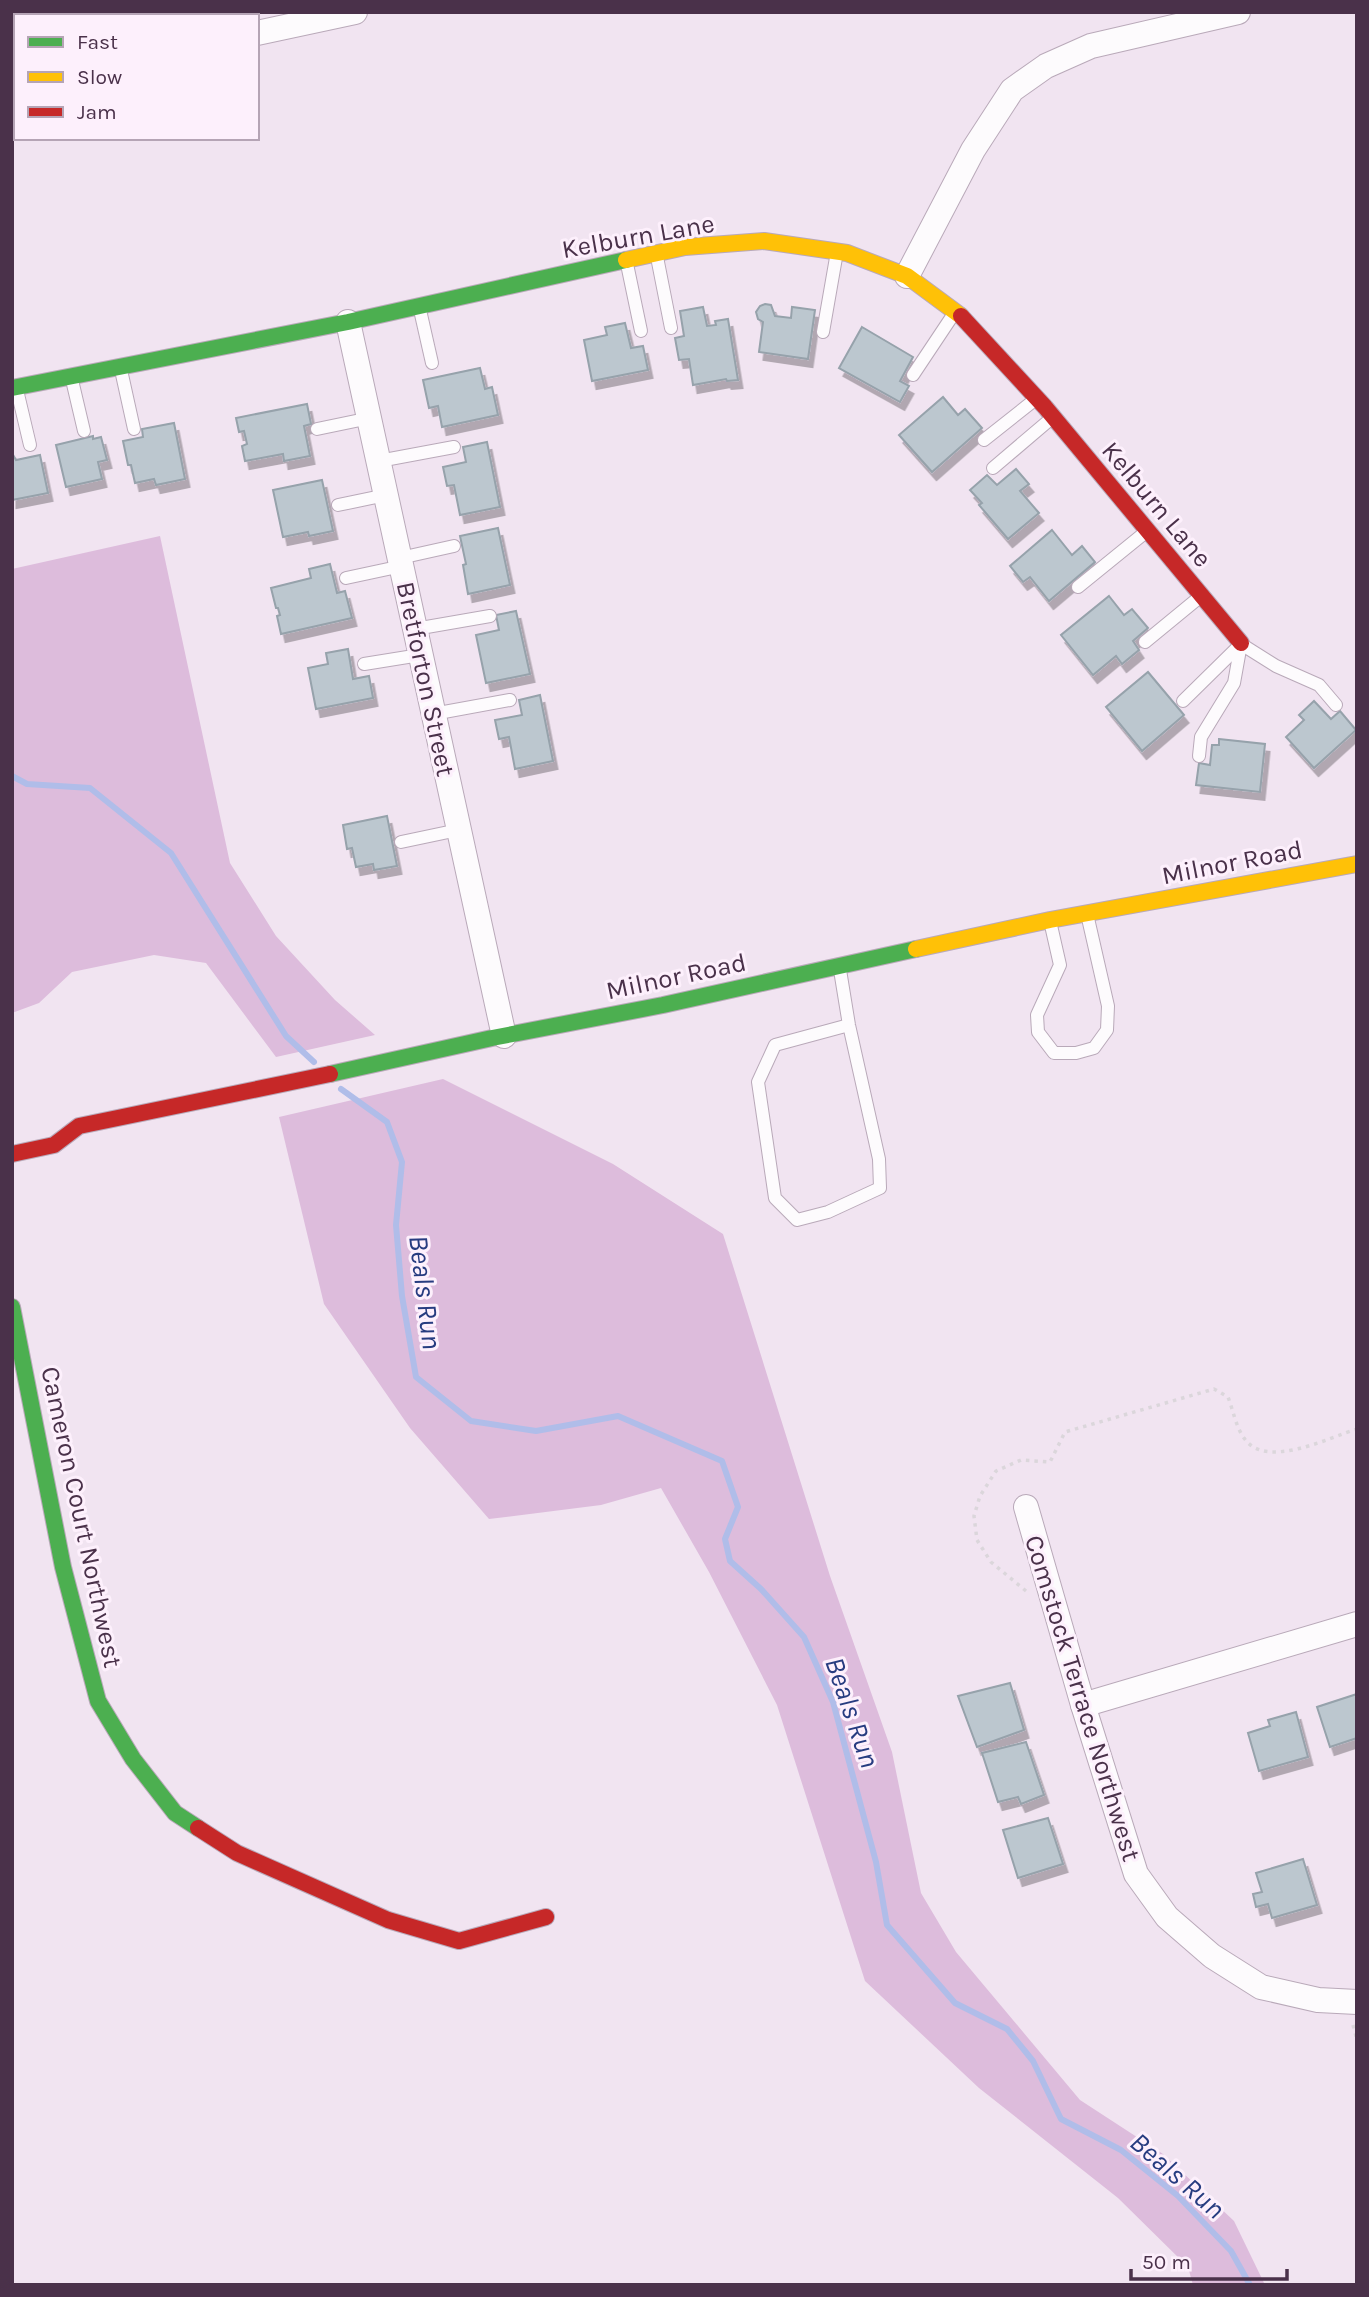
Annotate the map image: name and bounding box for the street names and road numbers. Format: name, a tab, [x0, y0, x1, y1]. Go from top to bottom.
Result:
street label: Kelburn Lane	[559, 208, 717, 265]
street label: Kelburn Lane	[1095, 435, 1218, 573]
street label: Bretforton Street	[390, 579, 461, 780]
street label: Milnor Road	[1159, 834, 1305, 891]
street label: Milnor Road	[603, 947, 749, 1006]
street label: Cameron Court Northwest	[34, 1364, 129, 1671]
street label: Comstock Terrace Northwest	[1018, 1531, 1147, 1865]

